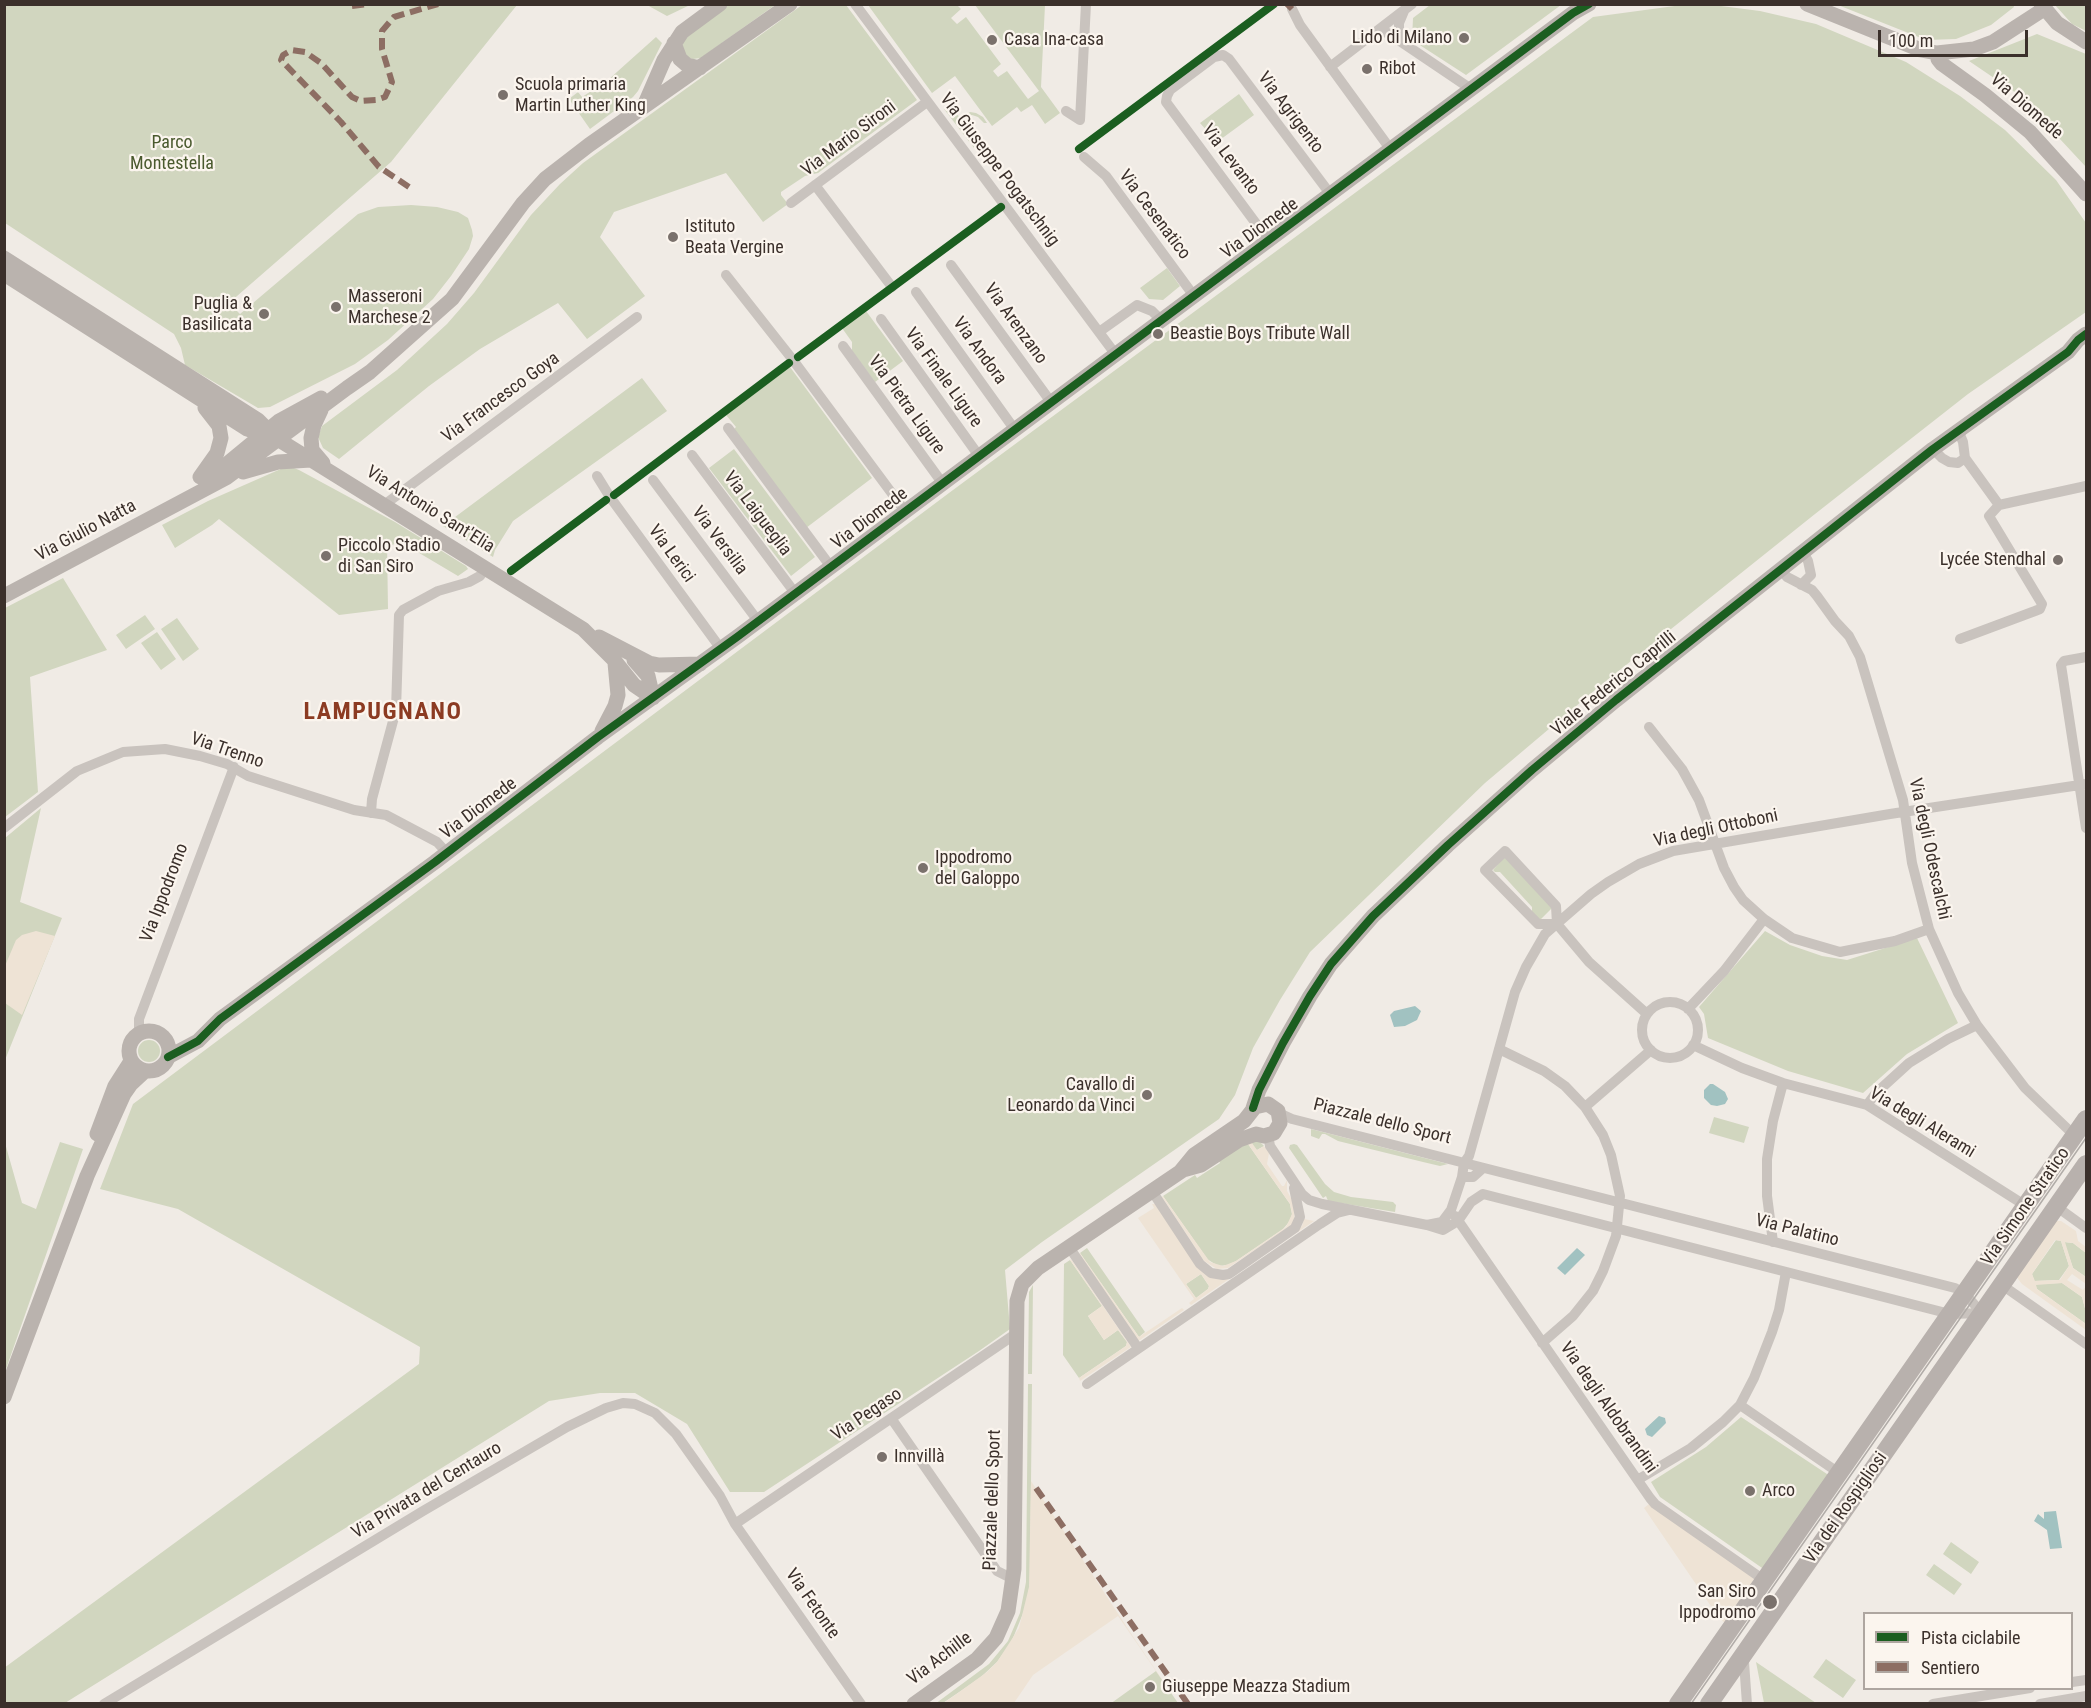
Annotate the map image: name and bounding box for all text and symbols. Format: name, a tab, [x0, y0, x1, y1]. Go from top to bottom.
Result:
scale bar	[1881, 18, 2031, 56]
place label: Lido di Milano	[1352, 27, 1452, 49]
place label: Casa Ina-casa	[1004, 29, 1104, 51]
text: 100 m	[1889, 30, 1933, 51]
marker: Lido di Milano	[1457, 31, 1471, 45]
marker: Casa Ina-casa	[985, 33, 999, 47]
place label: Ribot	[1379, 58, 1416, 80]
marker: Ribot	[1360, 62, 1374, 76]
street label: Via Agrigento	[1252, 68, 1328, 158]
street label: Via Diomede	[1985, 69, 2067, 145]
place label: Scuola primaria Martin Luther King	[515, 74, 646, 116]
marker: Scuola primaria Martin Luther King	[496, 88, 510, 102]
street label: Via Giuseppe Pogatschnig	[934, 89, 1064, 251]
street label: Via Mario Sironi	[798, 96, 900, 182]
street label: Via Levanto	[1196, 120, 1264, 200]
park label: Parco Montestella	[130, 132, 214, 174]
street label: Via Cesenatico	[1113, 166, 1195, 264]
street label: Via Diomede	[1217, 194, 1303, 264]
place label: Istituto Beata Vergine	[685, 216, 784, 258]
marker: Istituto Beata Vergine	[666, 230, 680, 244]
street label: Via Arenzano	[979, 280, 1051, 368]
place label: Masseroni Marchese 2	[348, 286, 431, 328]
place label: Puglia & Basilicata	[182, 293, 252, 336]
marker: Masseroni Marchese 2	[329, 300, 343, 314]
marker: Puglia & Basilicata	[257, 307, 271, 321]
street label: Via Andora	[947, 313, 1011, 389]
place label: Beastie Boys Tribute Wall	[1170, 323, 1350, 345]
street label: Via Finale Ligure	[900, 324, 986, 432]
marker: Beastie Boys Tribute Wall	[1151, 327, 1165, 341]
street label: Via Francesco Goya	[438, 348, 564, 448]
street label: Via Pietra Ligure	[863, 351, 949, 459]
street label: Via Antonio Sant'Elia	[362, 462, 498, 558]
street label: Via Laigueglia	[718, 468, 796, 560]
street label: Via Diomede	[828, 483, 912, 555]
street label: Via Giulio Natta	[32, 495, 140, 567]
street label: Via Versilia	[686, 503, 752, 579]
street label: Via Lerici	[643, 521, 699, 587]
place label: Piccolo Stadio di San Siro	[338, 535, 440, 578]
marker: Piccolo Stadio di San Siro	[319, 549, 333, 563]
place label: Lycée Stendhal	[1940, 549, 2046, 571]
marker: Lycée Stendhal	[2051, 553, 2065, 567]
street label: Viale Federico Caprilli	[1547, 627, 1681, 741]
district label: LAMPUGNANO	[303, 699, 463, 727]
street label: Via Trenno	[188, 728, 266, 774]
street label: Via Diomede	[437, 773, 521, 845]
street label: Via degli Odescalchi	[1903, 776, 1955, 922]
street label: Via degli Ottoboni	[1652, 805, 1780, 853]
street label: Via Ippodromo	[136, 841, 194, 945]
place label: Ippodromo del Galoppo	[935, 847, 1020, 890]
marker: Ippodromo del Galoppo	[916, 861, 930, 875]
place label: Cavallo di Leonardo da Vinci	[1007, 1074, 1135, 1116]
street label: Via degli Alerami	[1865, 1083, 1979, 1163]
marker: Cavallo di Leonardo da Vinci	[1140, 1088, 1154, 1102]
street label: Piazzale dello Sport	[1311, 1094, 1453, 1150]
street label: Via Simone Stratico	[1977, 1144, 2075, 1270]
street label: Via Palatino	[1753, 1210, 1841, 1252]
street label: Via degli Aldobrandini	[1555, 1338, 1661, 1478]
street label: Via Pegaso	[828, 1384, 906, 1446]
street label: Piazzale dello Sport	[980, 1429, 1006, 1571]
street label: Via Privata del Centauro	[348, 1438, 506, 1544]
place label: Innvillà	[894, 1446, 945, 1468]
street label: Via dei Rospigliosi	[1800, 1448, 1892, 1568]
marker: Innvillà	[875, 1450, 889, 1464]
place label: Arco	[1762, 1480, 1795, 1502]
marker: Arco	[1743, 1484, 1757, 1498]
street label: Via Fetonte	[780, 1565, 844, 1643]
place label: San Siro Ippodromo	[1679, 1581, 1756, 1624]
marker: San Siro Ippodromo	[1761, 1593, 1779, 1611]
legend	[1863, 1612, 2073, 1690]
text: Pista ciclabile	[1921, 1627, 2020, 1648]
street label: Via Achille	[903, 1628, 977, 1690]
text: Sentiero	[1921, 1657, 1980, 1678]
place label: Giuseppe Meazza Stadium	[1162, 1676, 1350, 1698]
marker: Giuseppe Meazza Stadium	[1143, 1680, 1157, 1694]

